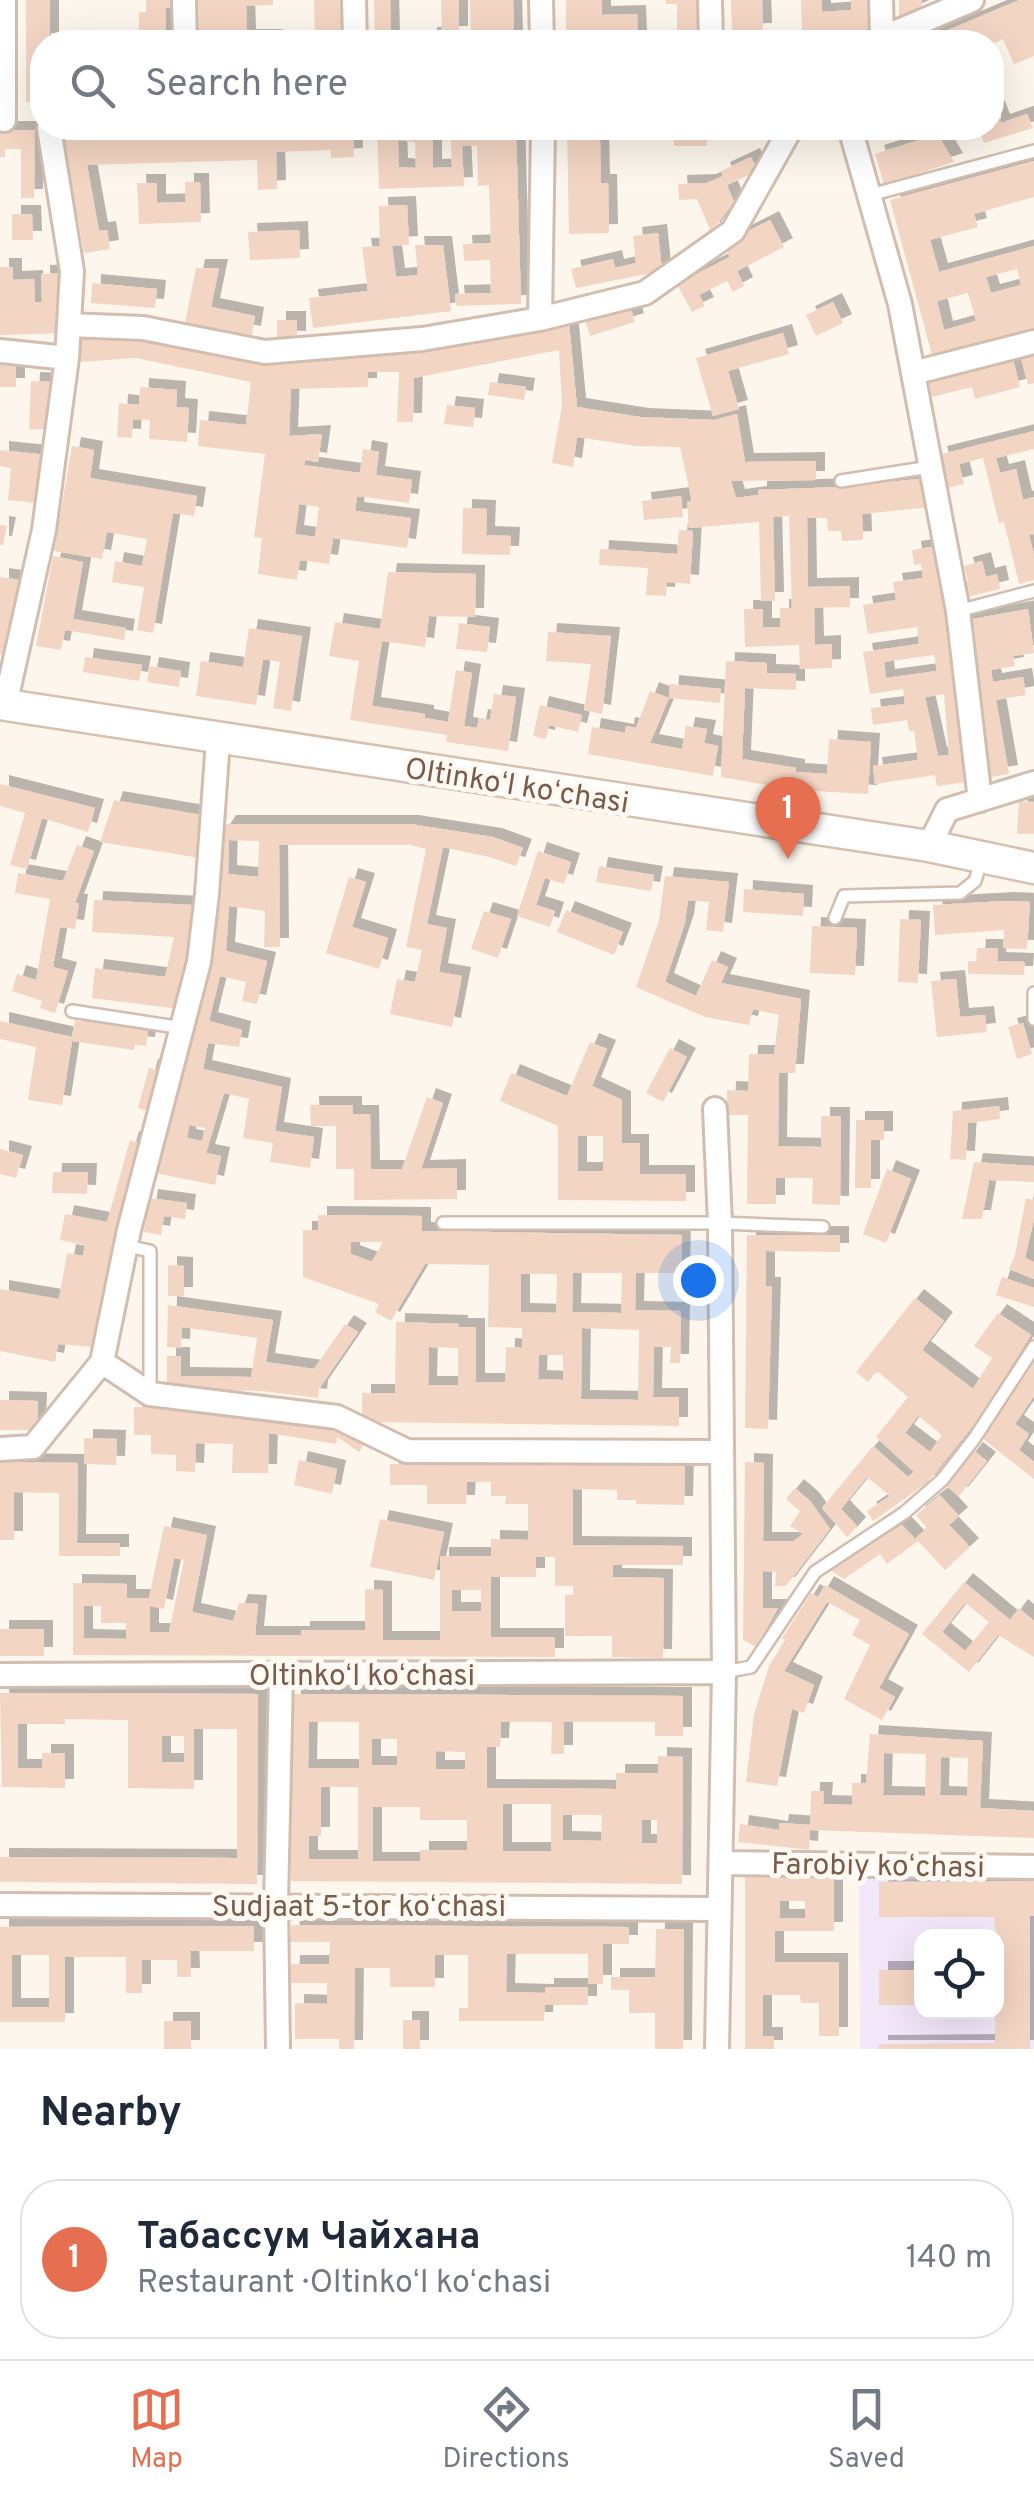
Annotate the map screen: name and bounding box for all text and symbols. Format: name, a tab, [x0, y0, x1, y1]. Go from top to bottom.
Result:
search box	[30, 30, 1004, 140]
icon: search	[65, 58, 120, 113]
text: Search here	[145, 61, 348, 110]
street label: Oltinkoʻl koʻchasi	[402, 751, 631, 823]
pin: 1	[756, 776, 820, 859]
your location	[673, 1255, 724, 1306]
street label: Oltinkoʻl koʻchasi	[249, 1659, 475, 1696]
street label: Farobiy koʻchasi	[771, 1847, 985, 1888]
street label: Sudjaat 5-tor koʻchasi	[212, 1890, 506, 1927]
map controls	[914, 1929, 1004, 2019]
button: locate	[914, 1929, 1004, 2019]
text: Nearby	[40, 2088, 182, 2141]
text: Табассум Чайхана	[137, 2214, 480, 2263]
text: 1	[68, 2239, 81, 2279]
text: 140 m	[906, 2239, 992, 2279]
text: Restaurant · Oltinkoʻl koʻchasi	[137, 2264, 551, 2304]
tab: Map	[129, 2382, 184, 2478]
tab: Directions	[442, 2382, 570, 2478]
tab: Saved	[828, 2382, 905, 2478]

